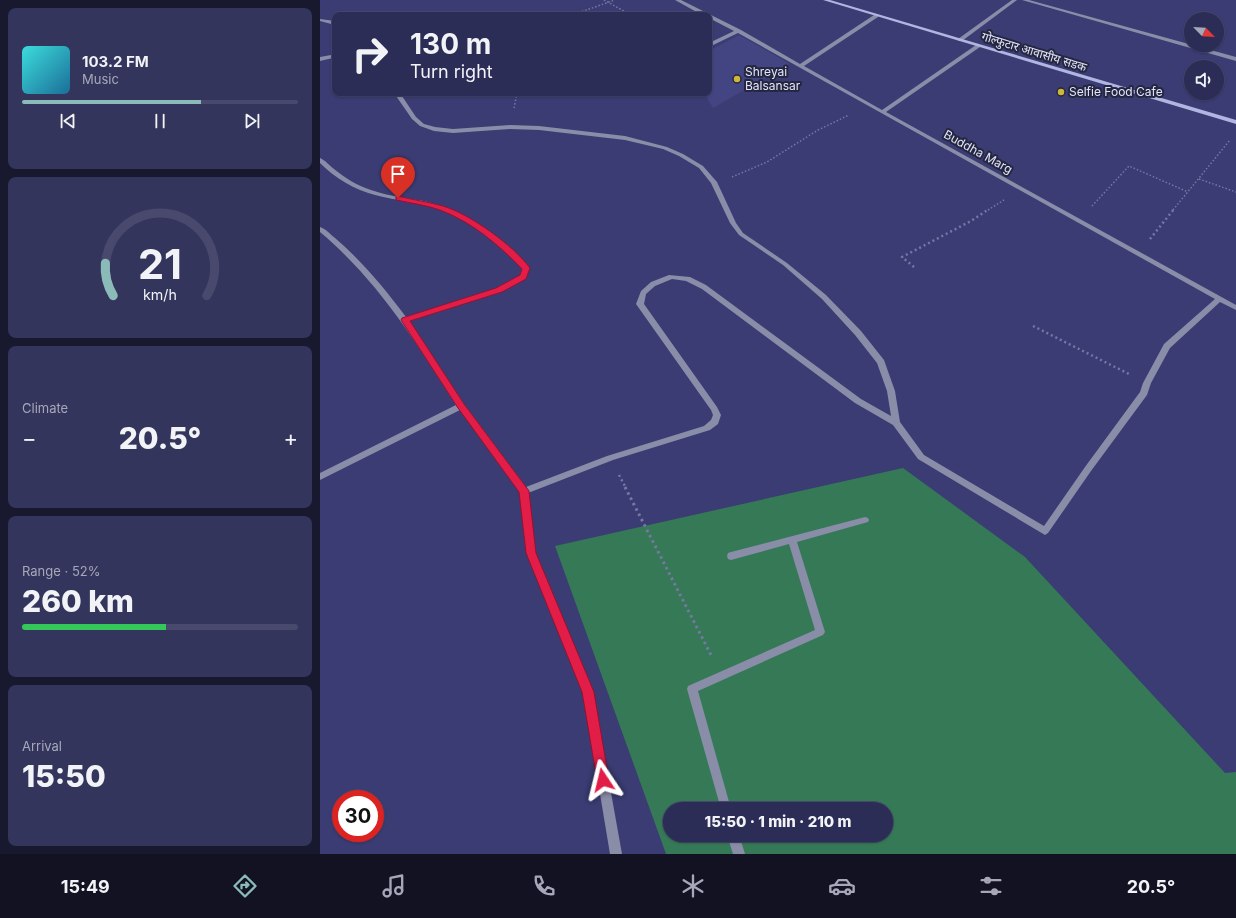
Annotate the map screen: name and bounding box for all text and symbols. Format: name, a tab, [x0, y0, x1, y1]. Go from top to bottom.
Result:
north arrow	[1184, 12, 1224, 52]
map controls	[1184, 12, 1224, 100]
text: 130 m	[410, 27, 491, 61]
icon: right	[344, 28, 396, 80]
street label: गोल्फुटार आवासीय सडक	[980, 28, 1089, 76]
text: 103.2 FM	[82, 52, 149, 71]
button: sound	[1184, 60, 1224, 100]
text: Turn right	[410, 61, 493, 82]
place label: Shreyai Balsansar	[745, 64, 801, 93]
text: Music	[82, 71, 119, 87]
marker: Shreyai Balsansar	[732, 74, 742, 84]
place label: Selfie Food Cafe	[1069, 84, 1163, 99]
marker: Selfie Food Cafe	[1056, 87, 1066, 97]
icon: previous	[57, 110, 79, 132]
icon: pause	[149, 110, 171, 132]
icon: next	[241, 110, 263, 132]
street label: Buddha Marg	[941, 127, 1015, 177]
pin	[381, 157, 415, 198]
icon: arrive	[387, 163, 409, 185]
text: 21	[138, 239, 182, 289]
text: km/h	[143, 285, 177, 302]
text: Climate	[22, 400, 68, 416]
text: 20.5°	[119, 420, 201, 456]
text: −	[22, 425, 37, 451]
text: +	[283, 425, 298, 451]
text: Range · 52%	[22, 563, 101, 579]
text: 260 km	[22, 583, 134, 619]
text: Arrival	[22, 738, 62, 754]
text: 15:50	[22, 758, 106, 794]
position arrow	[582, 759, 624, 801]
speed limit sign: 30	[332, 790, 384, 842]
text: 15:50 · 1 min · 210 m	[705, 812, 851, 831]
icon: directions	[231, 872, 259, 900]
icon: music	[380, 872, 408, 900]
icon: phone	[530, 872, 558, 900]
icon: climate	[679, 872, 707, 900]
icon: car	[828, 872, 856, 900]
icon: filters	[977, 872, 1005, 900]
text: 15:49	[61, 876, 110, 897]
text: 20.5°	[1127, 876, 1175, 897]

